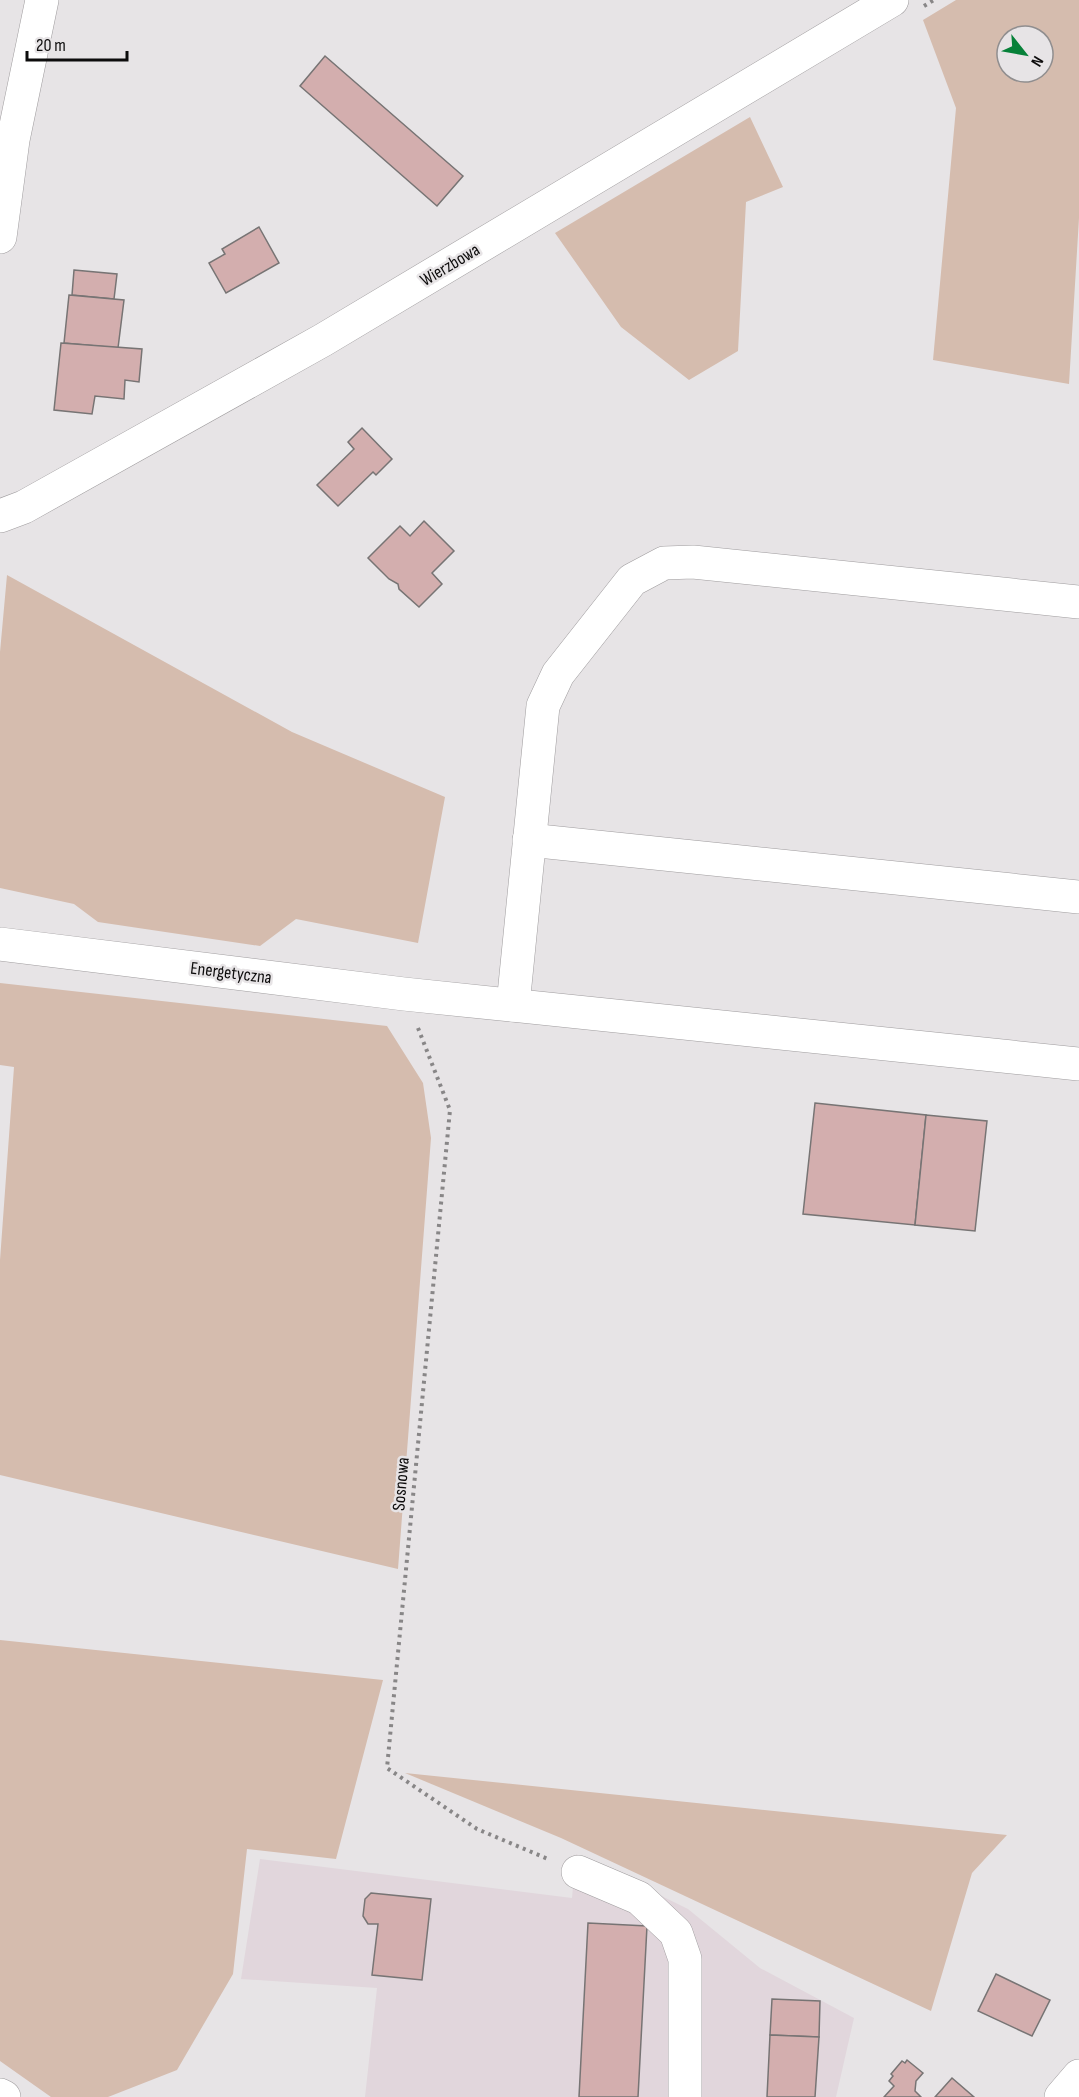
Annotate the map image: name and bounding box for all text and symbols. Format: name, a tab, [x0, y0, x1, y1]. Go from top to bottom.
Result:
scale bar	[27, 24, 128, 62]
north arrow	[995, 24, 1055, 84]
text: 20 m	[36, 35, 66, 56]
text: N	[1026, 52, 1047, 70]
street label: Wierzbowa	[416, 239, 484, 291]
street label: Energetyczna	[189, 958, 273, 988]
street label: Sosnowa	[388, 1456, 414, 1512]

